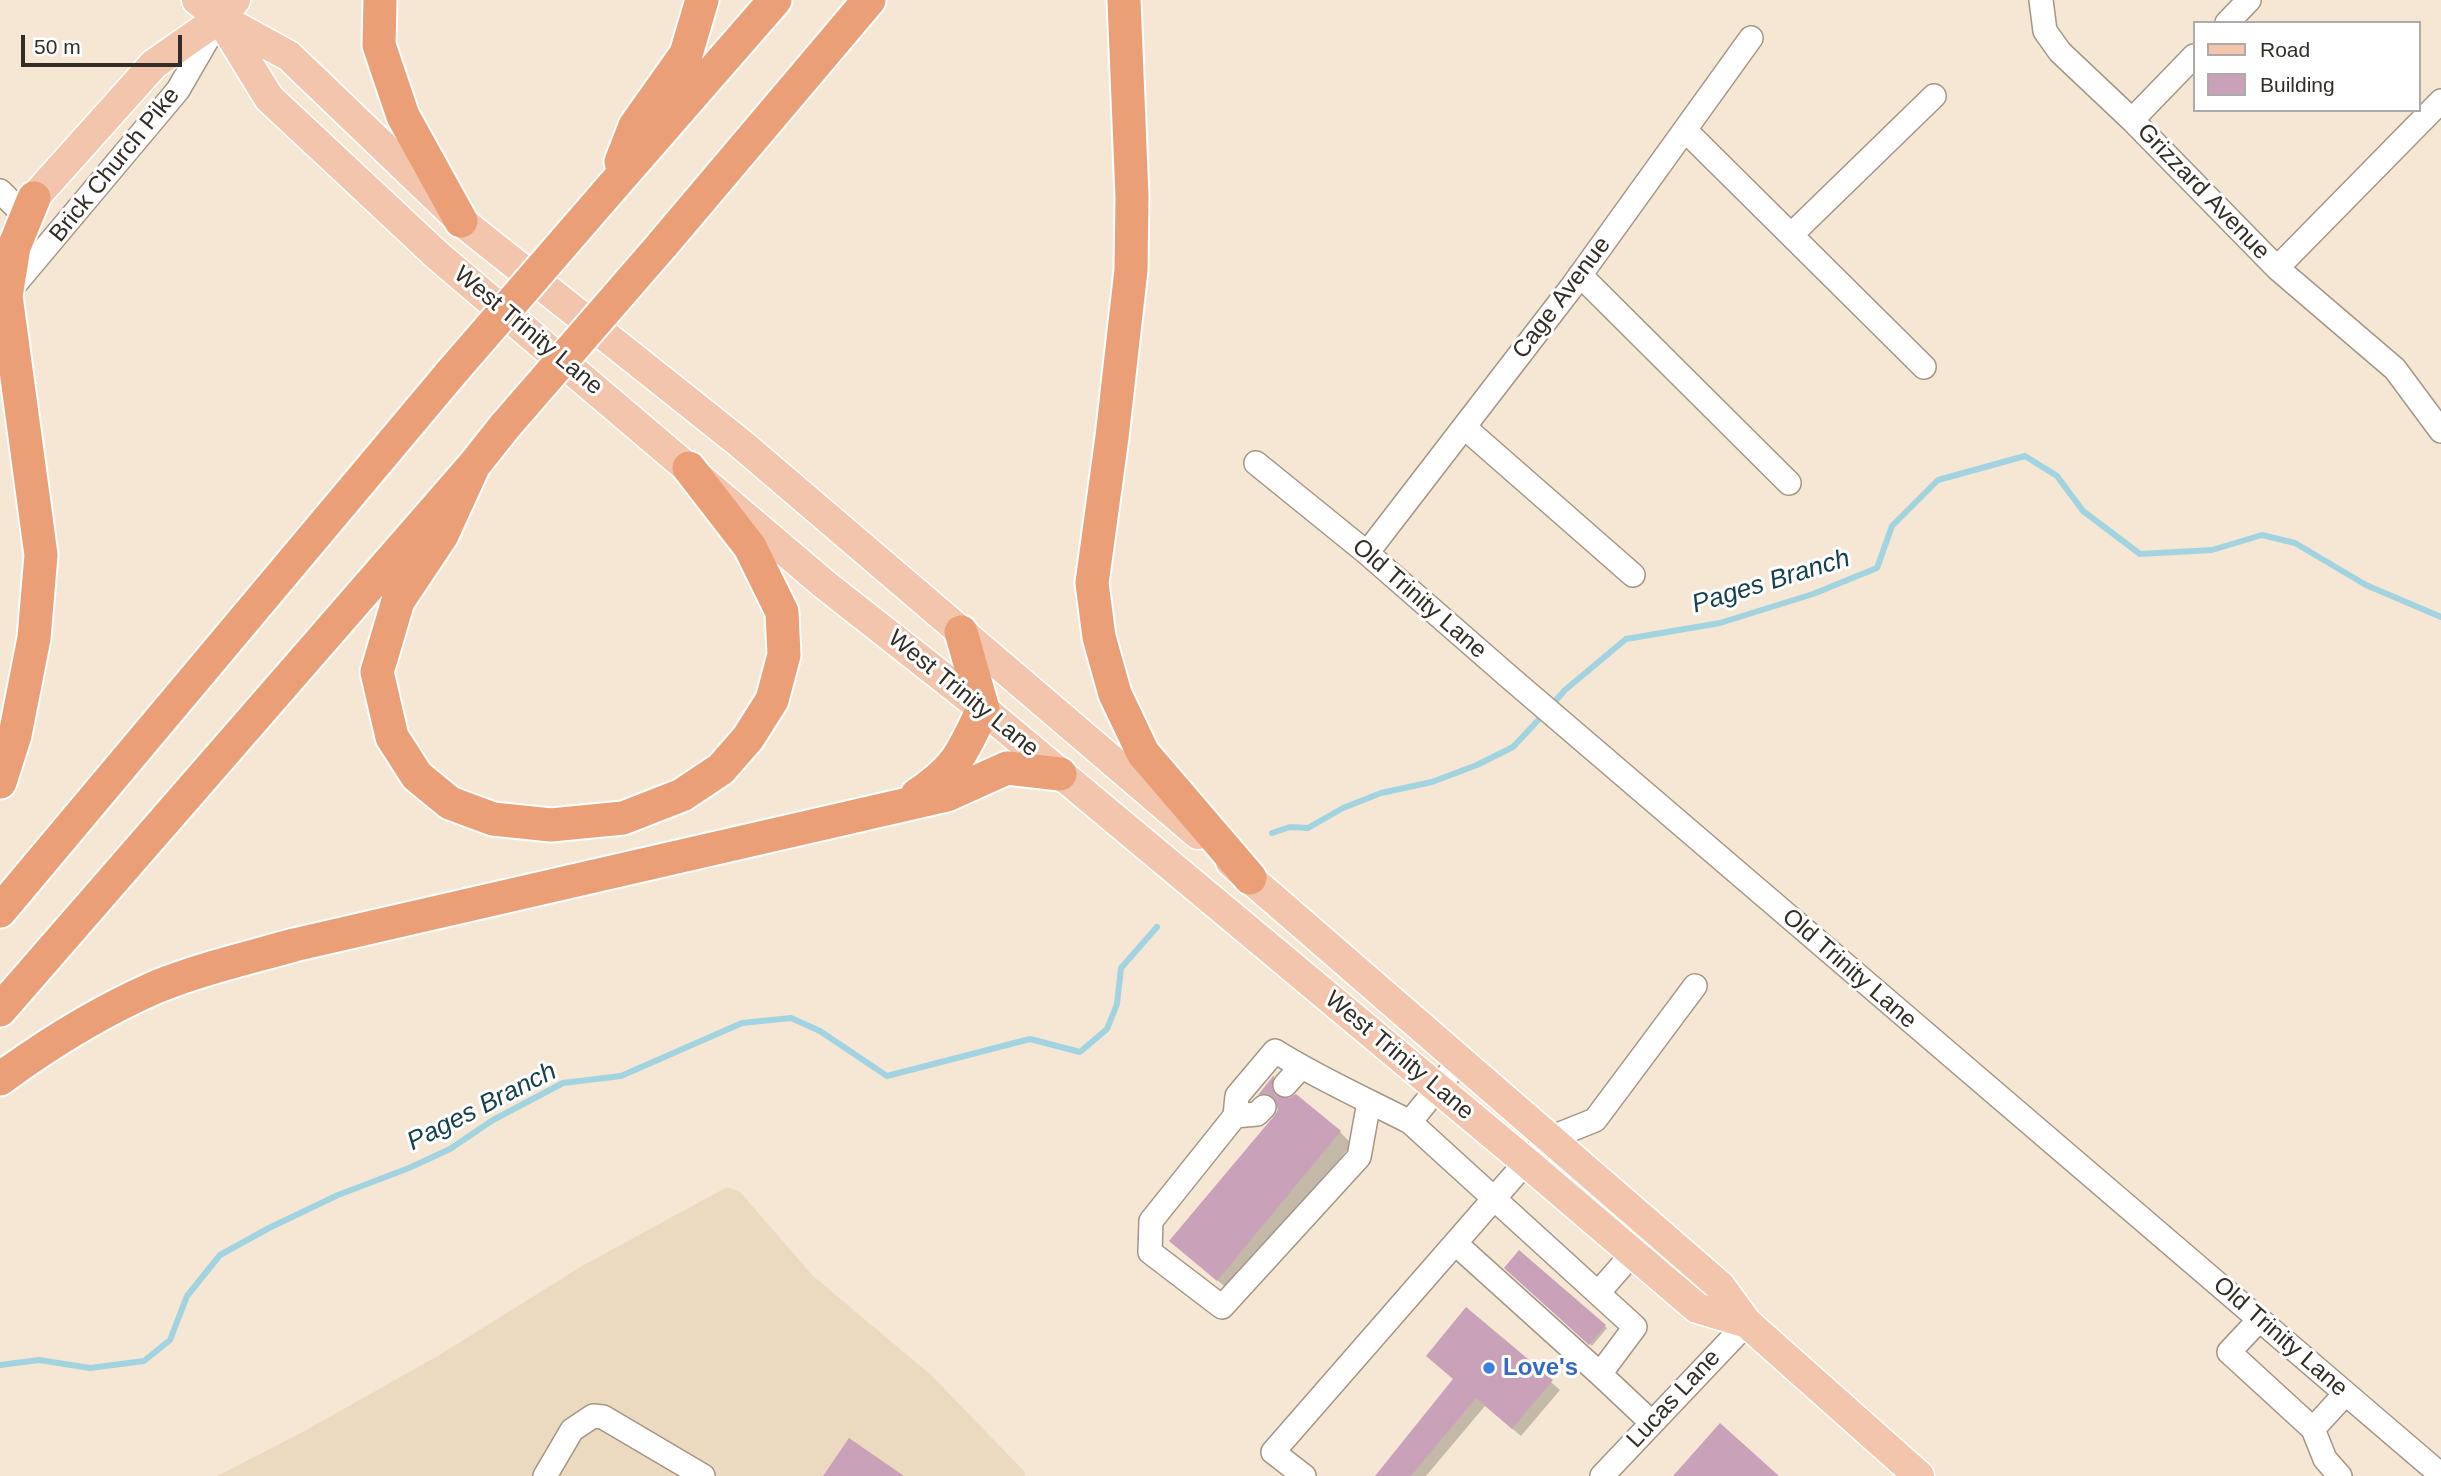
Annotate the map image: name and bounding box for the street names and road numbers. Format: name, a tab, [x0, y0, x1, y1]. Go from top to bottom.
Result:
street label: Brick Church Pike	[44, 82, 186, 248]
street label: Grizzard Avenue	[2131, 118, 2275, 266]
street label: Cage Avenue	[1507, 231, 1617, 365]
street label: West Trinity Lane	[448, 260, 608, 402]
street label: Old Trinity Lane	[1346, 533, 1492, 665]
street label: West Trinity Lane	[882, 624, 1044, 764]
street label: Old Trinity Lane	[1776, 903, 1922, 1035]
street label: West Trinity Lane	[1319, 985, 1479, 1127]
street label: Old Trinity Lane	[2207, 1271, 2353, 1403]
street label: Lucas Lane	[1621, 1344, 1727, 1454]

